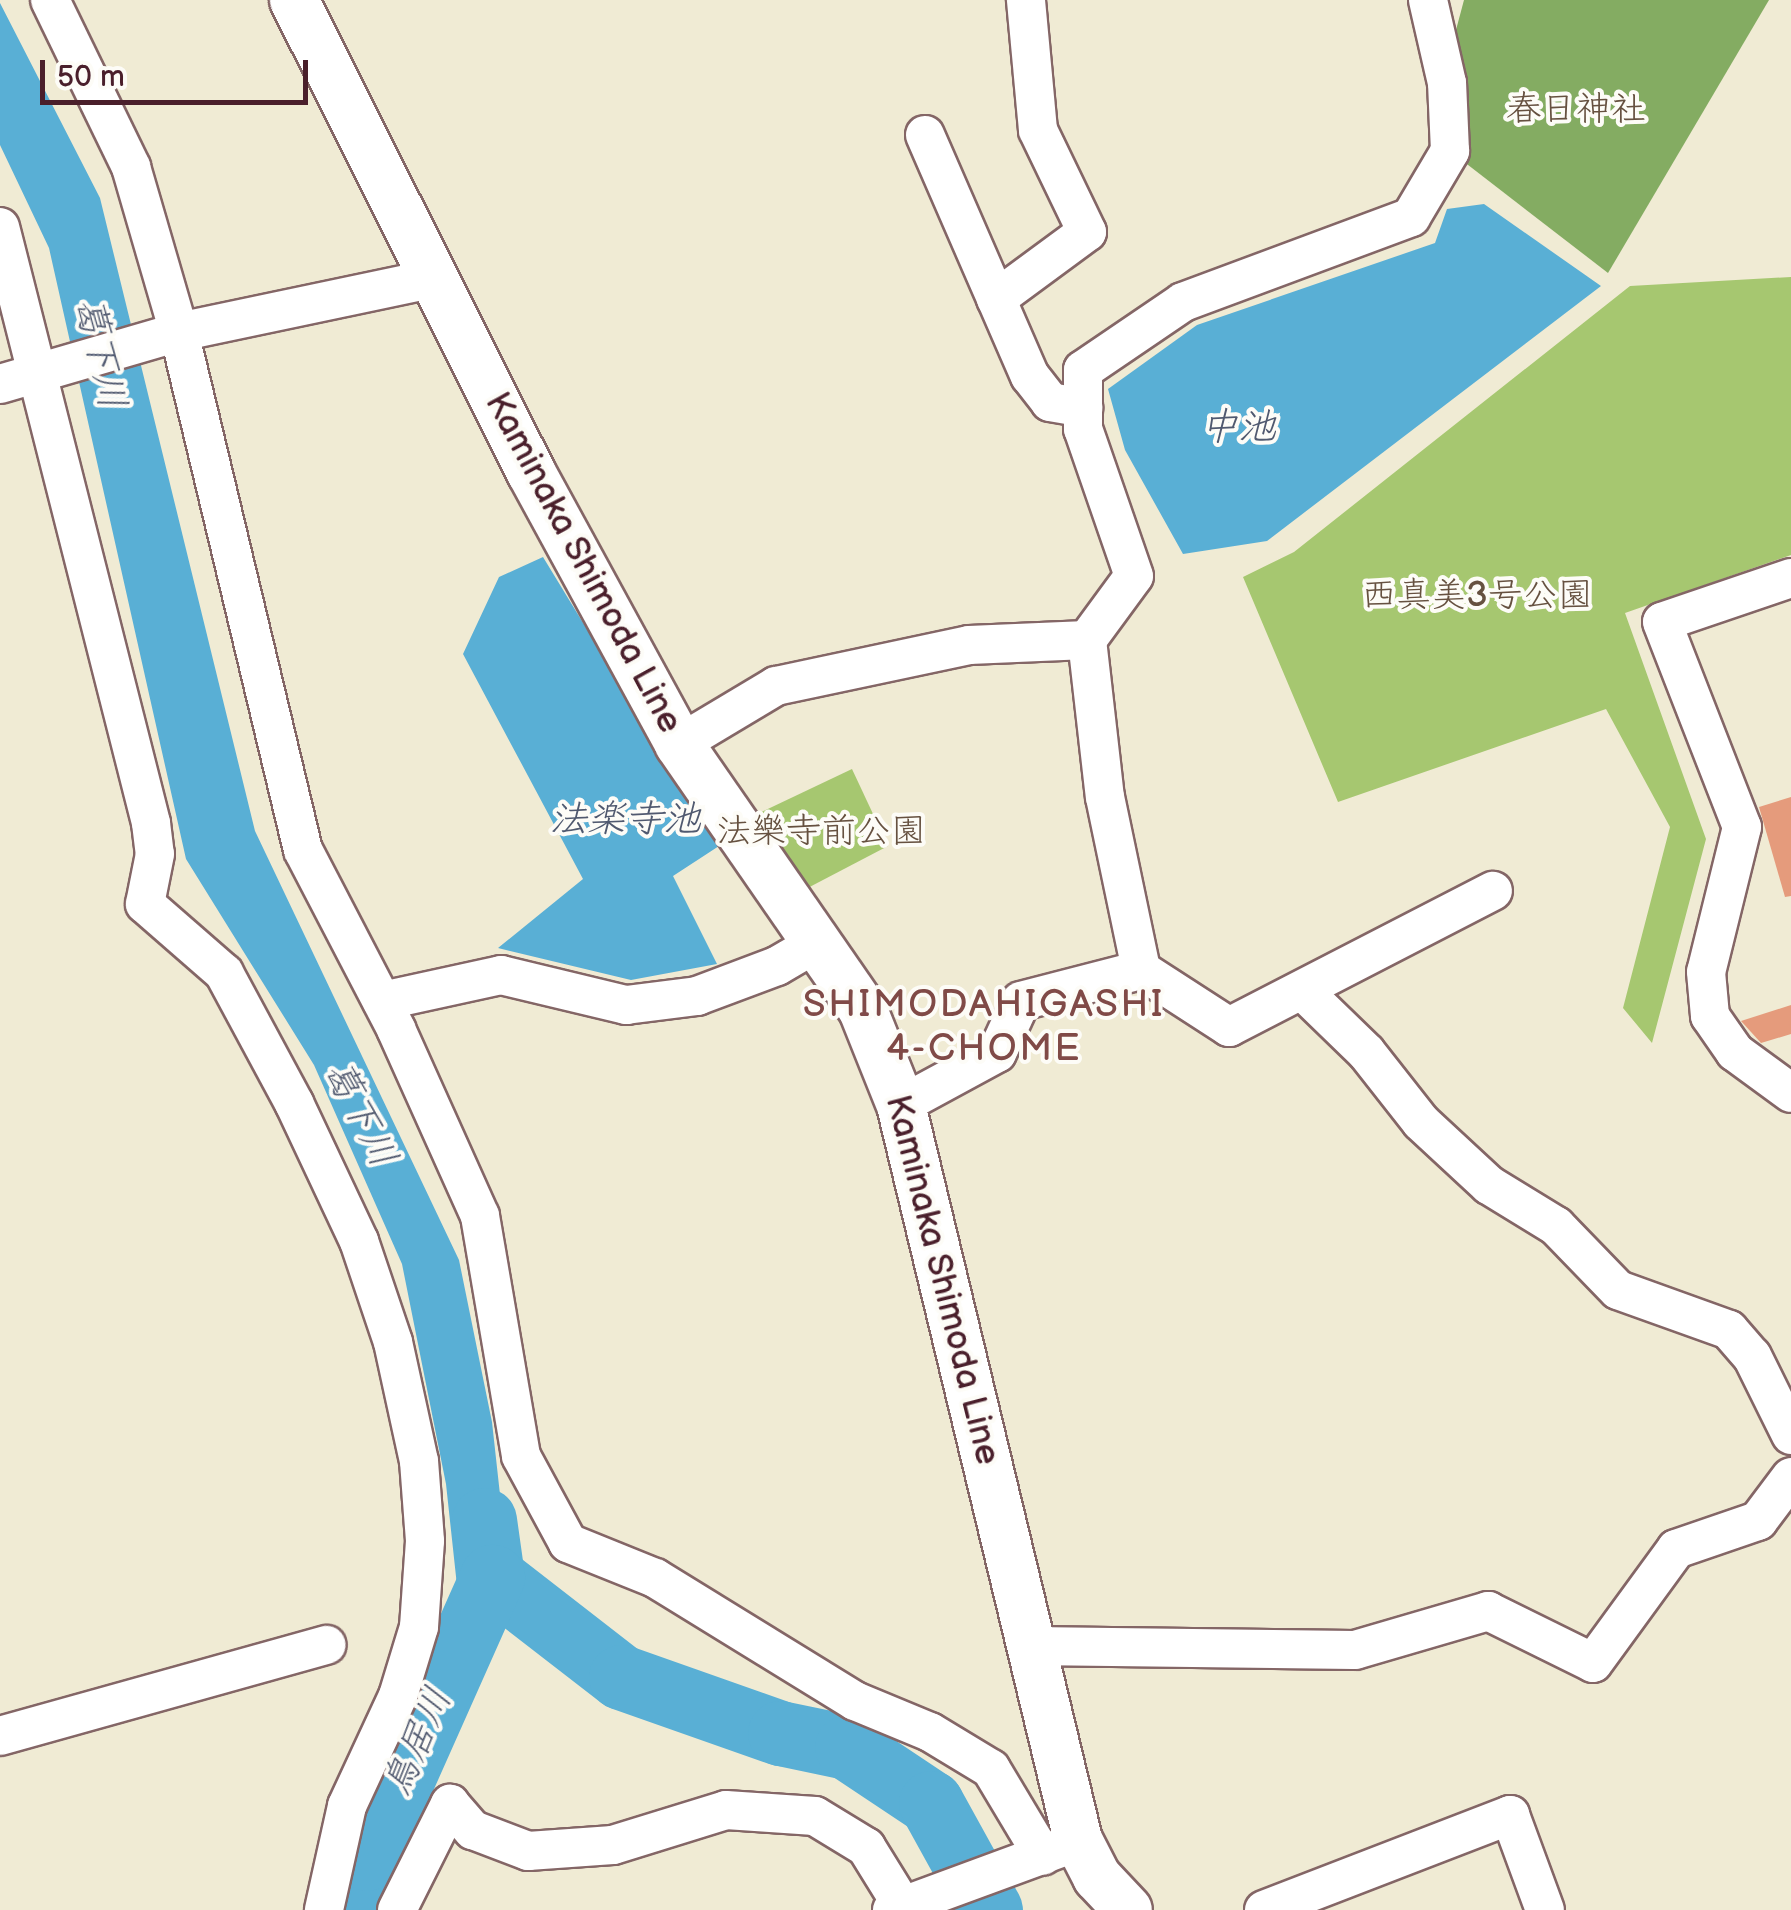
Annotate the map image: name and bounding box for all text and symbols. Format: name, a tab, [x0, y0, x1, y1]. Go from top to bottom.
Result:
scale bar	[45, 40, 312, 102]
text: 50 m	[57, 59, 125, 95]
park label: 春日神社	[1506, 89, 1646, 131]
water label: 葛下川	[65, 292, 135, 414]
street label: Kaminaka Shimoda Line	[475, 385, 691, 741]
water label: 中池	[1200, 405, 1276, 451]
park label: 西真美3号公園	[1361, 575, 1593, 617]
water label: 法楽寺池	[549, 797, 701, 843]
park label: 法樂寺前公園	[716, 811, 926, 853]
district label: SHIMODAHIGASHI 4-CHOME	[803, 982, 1165, 1072]
water label: 葛下川	[314, 1053, 406, 1175]
street label: Kaminaka Shimoda Line	[876, 1090, 1008, 1470]
water label: 鳥居川	[374, 1681, 462, 1803]

